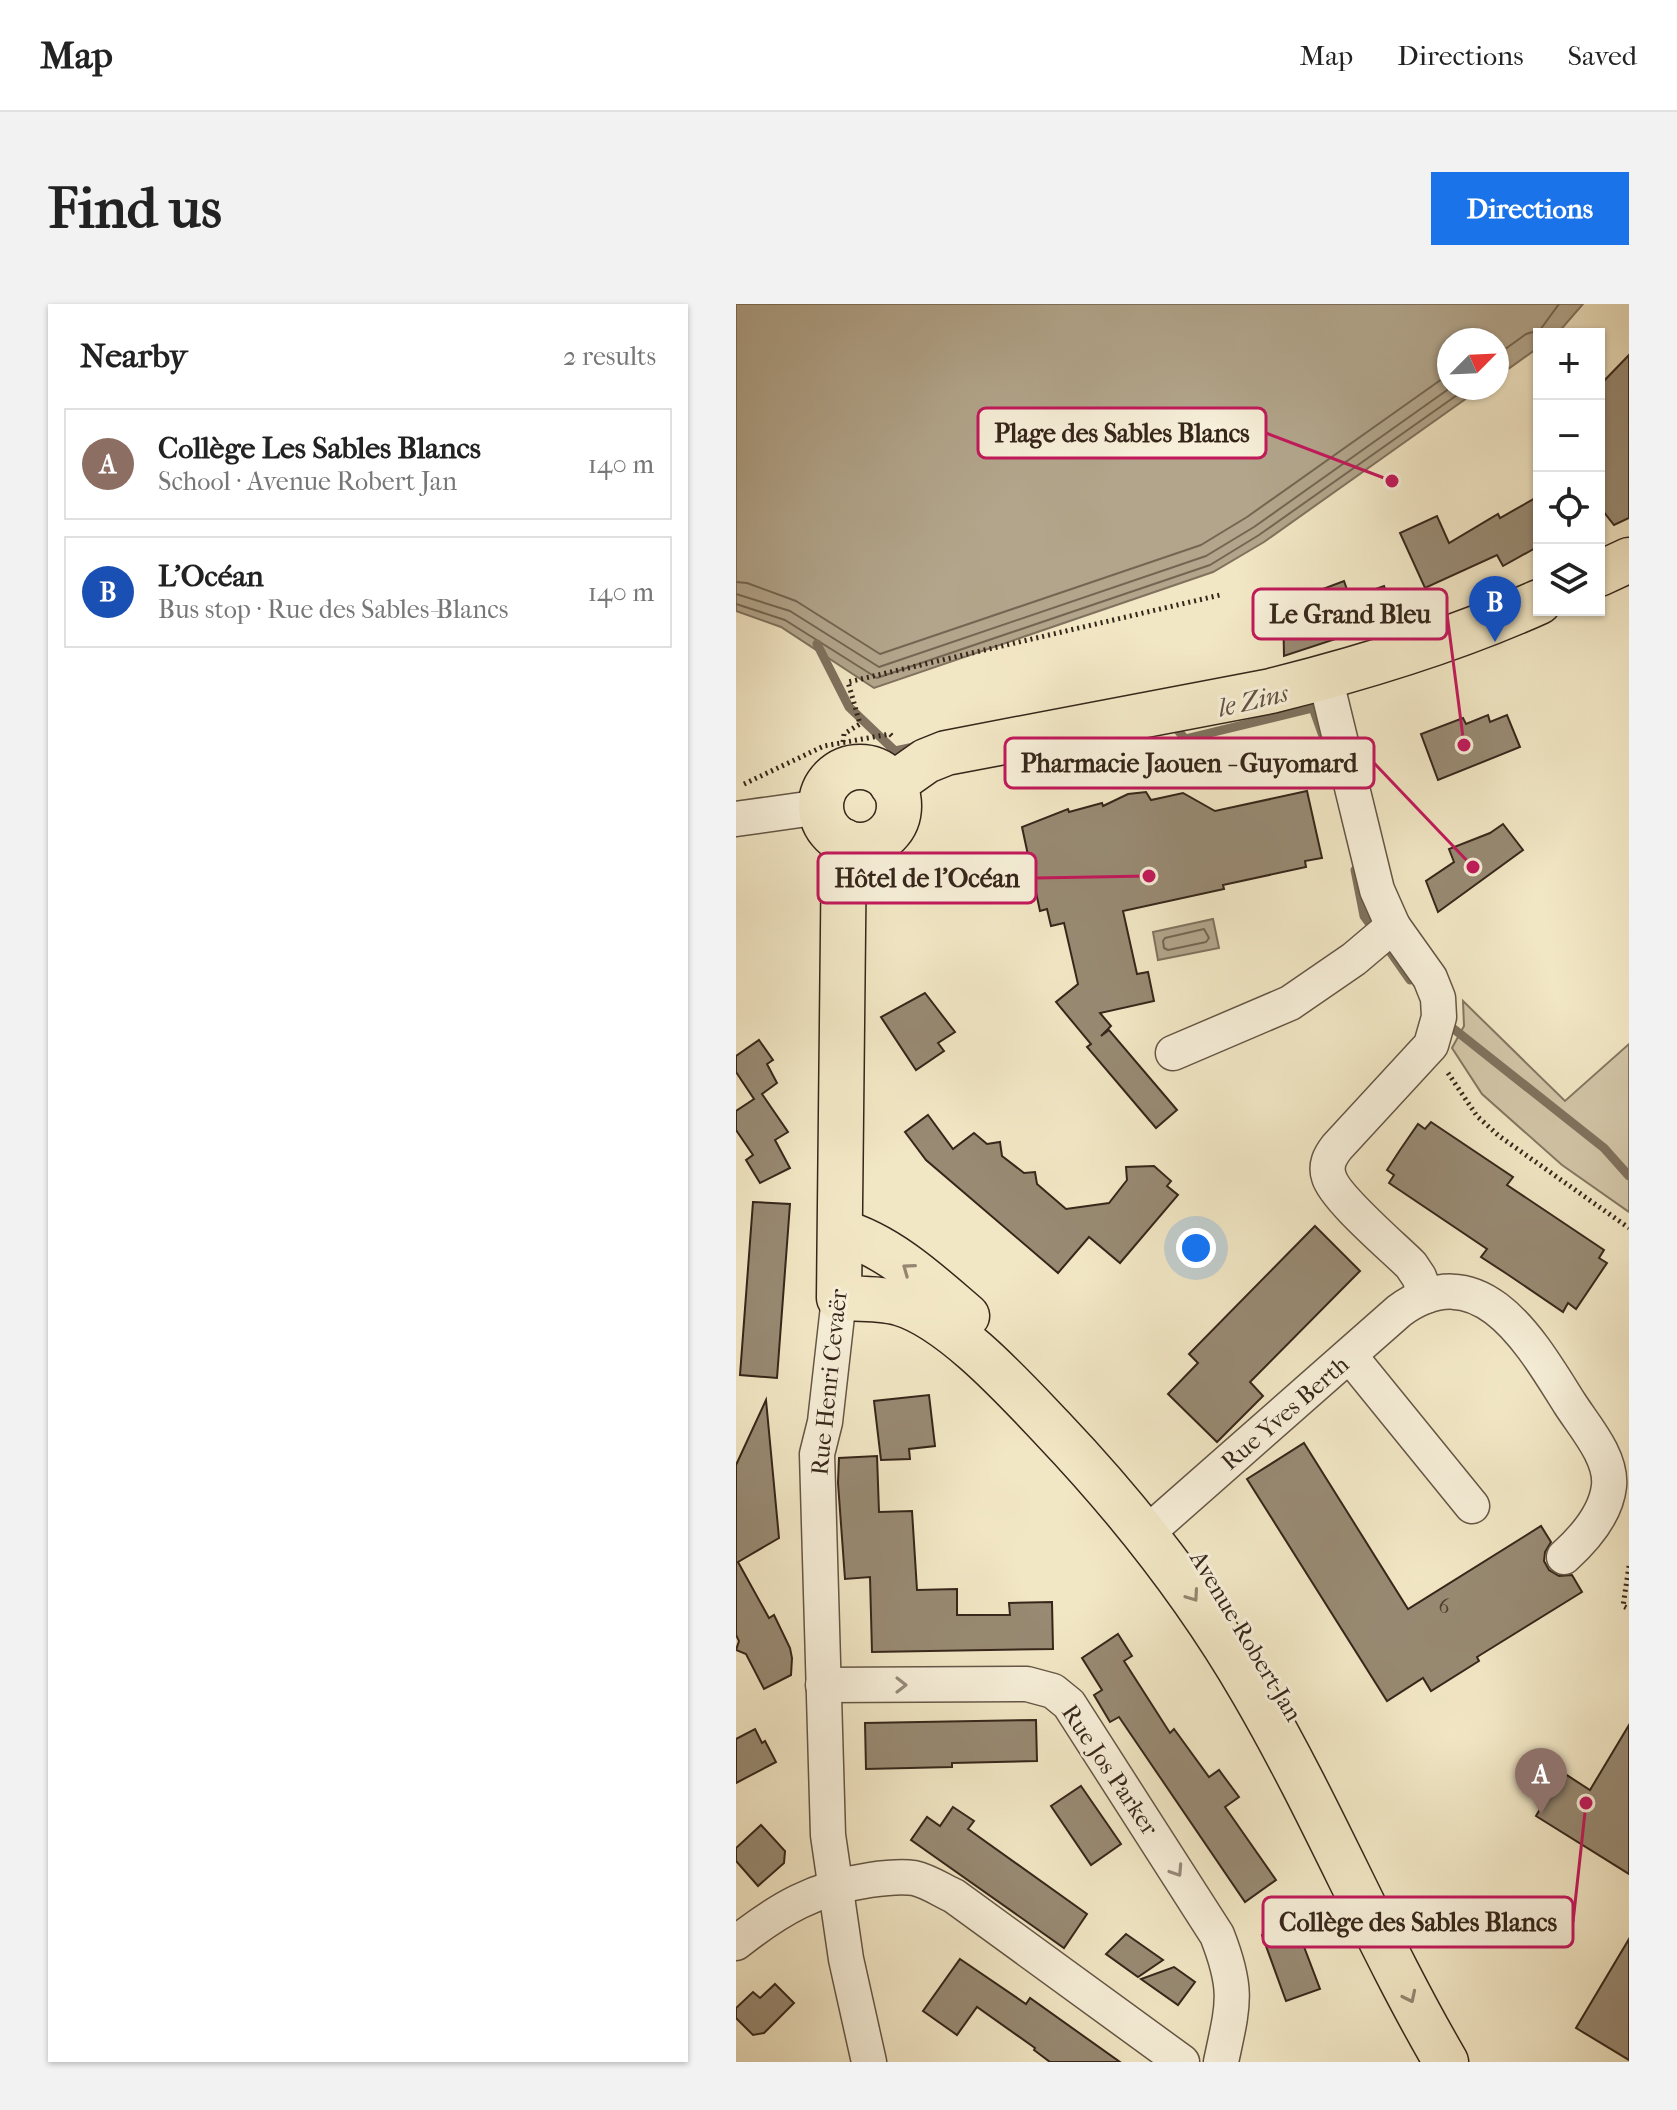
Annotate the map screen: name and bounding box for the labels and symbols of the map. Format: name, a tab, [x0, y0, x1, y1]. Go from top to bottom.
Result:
north arrow	[1437, 328, 1509, 400]
callout: Plage des Sables Blancs	[978, 408, 1266, 458]
text: Plage des Sables Blancs	[994, 418, 1250, 449]
pin: B	[1469, 576, 1521, 642]
callout: Le Grand Bleu	[1253, 589, 1447, 639]
text: Le Grand Bleu	[1269, 599, 1431, 630]
water label: le Zins	[1214, 677, 1292, 724]
callout: Pharmacie Jaouen - Guyomard	[1005, 738, 1374, 788]
text: Pharmacie Jaouen - Guyomard	[1021, 748, 1358, 779]
callout: Hôtel de l'Océan	[818, 853, 1036, 903]
text: Hôtel de l'Océan	[834, 863, 1021, 894]
your location	[1176, 1228, 1216, 1268]
one-way arrow	[902, 1264, 916, 1279]
street label: Rue Henri Cevaër	[805, 1287, 853, 1477]
street label: Rue Yves Berth	[1216, 1350, 1355, 1476]
street label: Avenue Robert Jan	[1184, 1545, 1308, 1726]
one-way arrow	[1183, 1588, 1198, 1602]
house number: 6	[1439, 1595, 1450, 1618]
one-way arrow	[895, 1676, 908, 1694]
street label: Rue Jos Parker	[1056, 1699, 1164, 1841]
pin: A	[1515, 1748, 1567, 1814]
one-way arrow	[1167, 1863, 1182, 1877]
callout: Collège des Sables Blancs	[1263, 1897, 1573, 1947]
text: Collège des Sables Blancs	[1279, 1907, 1557, 1938]
one-way arrow	[1401, 1988, 1416, 2003]

